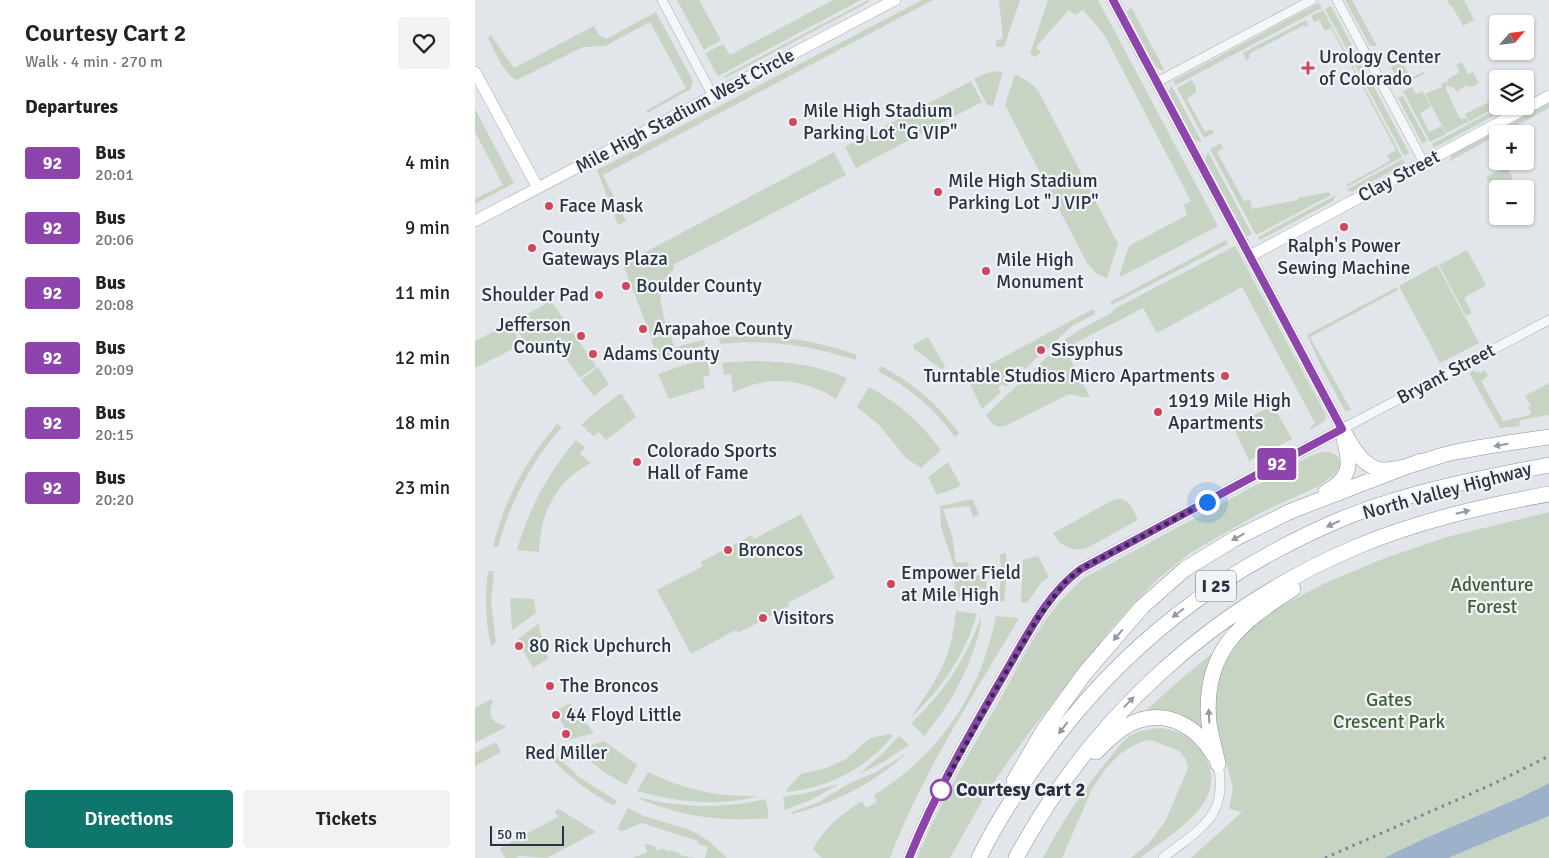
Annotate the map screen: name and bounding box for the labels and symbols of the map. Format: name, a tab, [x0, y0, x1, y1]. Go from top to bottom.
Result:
north arrow	[1489, 15, 1534, 60]
street label: Mile High Stadium West Circle	[571, 43, 799, 179]
place label: Urology Center of Colorado	[1319, 45, 1441, 91]
marker: Urology Center of Colorado	[1301, 61, 1315, 75]
place label: Mile High Stadium Parking Lot "G VIP"	[803, 99, 957, 145]
marker: Mile High Stadium Parking Lot "G VIP"	[787, 116, 799, 128]
street label: Clay Street	[1354, 144, 1444, 207]
place label: Mile High Stadium Parking Lot "J VIP"	[948, 169, 1099, 215]
marker: Mile High Stadium Parking Lot "J VIP"	[932, 186, 944, 198]
place label: Face Mask	[559, 194, 644, 218]
marker: Face Mask	[543, 200, 555, 212]
marker: Ralph's Power Sewing Machine	[1338, 221, 1350, 233]
place label: County Gateways Plaza	[542, 225, 668, 271]
place label: Ralph's Power Sewing Machine	[1278, 234, 1410, 280]
marker: County Gateways Plaza	[526, 242, 538, 254]
place label: Mile High Monument	[996, 248, 1084, 294]
marker: Mile High Monument	[980, 265, 992, 277]
place label: Boulder County	[636, 274, 762, 298]
marker: Boulder County	[620, 280, 632, 292]
place label: Shoulder Pad	[482, 283, 589, 307]
marker: Shoulder Pad	[593, 289, 605, 301]
place label: Jefferson County	[496, 313, 571, 359]
place label: Arapahoe County	[653, 317, 792, 341]
marker: Arapahoe County	[637, 323, 649, 335]
marker: Jefferson County	[575, 330, 587, 342]
place label: Sisyphus	[1051, 338, 1123, 362]
street label: Bryant Street	[1393, 338, 1499, 410]
place label: Adams County	[603, 342, 720, 366]
marker: Sisyphus	[1035, 344, 1047, 356]
marker: Adams County	[587, 348, 599, 360]
place label: Turntable Studios Micro Apartments	[923, 364, 1215, 388]
marker: Turntable Studios Micro Apartments	[1219, 370, 1231, 382]
place label: 1919 Mile High Apartments	[1168, 389, 1291, 435]
marker: 1919 Mile High Apartments	[1152, 406, 1164, 418]
place label: Colorado Sports Hall of Fame	[647, 439, 777, 485]
one-way arrow	[1493, 441, 1509, 449]
line badge: 92	[1255, 448, 1299, 480]
marker: Colorado Sports Hall of Fame	[631, 456, 643, 468]
street label: North Valley Highway	[1360, 457, 1534, 525]
your location	[1195, 490, 1220, 515]
one-way arrow	[1456, 508, 1471, 516]
one-way arrow	[1326, 520, 1340, 528]
one-way arrow	[1231, 533, 1246, 541]
place label: Broncos	[738, 538, 803, 562]
marker: Broncos	[722, 544, 734, 556]
place label: Empower Field at Mile High	[901, 561, 1021, 607]
road number: I 25	[1196, 570, 1236, 602]
park label: Adventure Forest	[1451, 573, 1534, 619]
marker: Empower Field at Mile High	[885, 578, 897, 590]
place label: Visitors	[773, 606, 834, 630]
one-way arrow	[1172, 608, 1185, 619]
marker: Visitors	[757, 612, 769, 624]
one-way arrow	[1112, 629, 1123, 642]
place label: 80 Rick Upchurch	[529, 634, 671, 658]
marker: 80 Rick Upchurch	[513, 640, 525, 652]
place label: The Broncos	[560, 674, 659, 698]
marker: The Broncos	[544, 680, 556, 692]
park label: Gates Crescent Park	[1333, 688, 1445, 734]
one-way arrow	[1123, 697, 1135, 709]
place label: 44 Floyd Little	[566, 703, 681, 727]
one-way arrow	[1205, 708, 1213, 724]
marker: 44 Floyd Little	[550, 709, 562, 721]
one-way arrow	[1058, 721, 1069, 734]
marker: Red Miller	[560, 728, 572, 740]
place label: Red Miller	[525, 741, 607, 765]
place label: Courtesy Cart 2	[956, 778, 1086, 802]
marker: Courtesy Cart 2	[930, 779, 952, 801]
scale bar	[490, 823, 564, 846]

